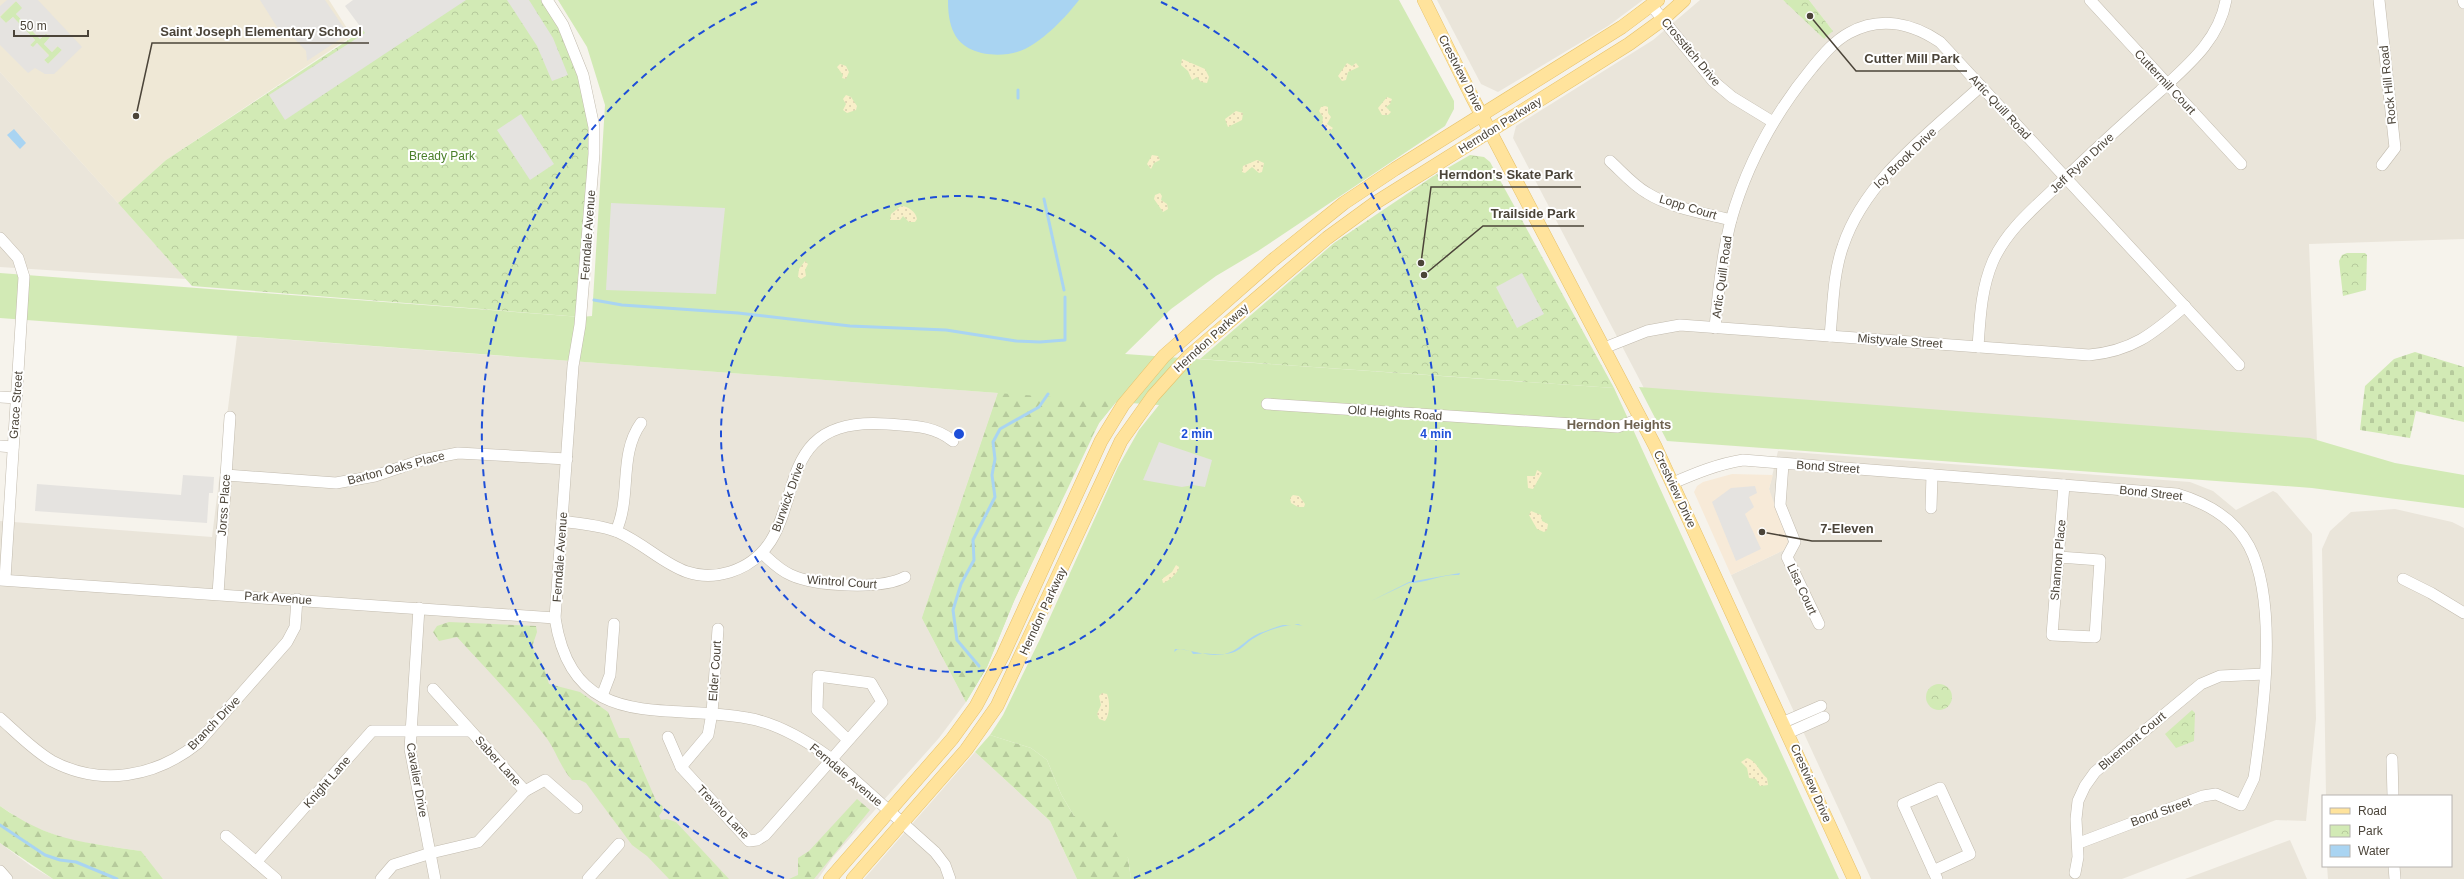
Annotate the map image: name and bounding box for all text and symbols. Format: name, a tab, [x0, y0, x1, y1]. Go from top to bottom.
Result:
scale bar	[14, 12, 88, 38]
street label: Crosstitch Drive	[1658, 15, 1724, 89]
callout: Saint Joseph Elementary School	[152, 18, 369, 43]
text: 50 m	[20, 19, 47, 33]
text: Saint Joseph Elementary School	[160, 24, 362, 39]
street label: Crestview Drive	[1436, 32, 1486, 114]
street label: Rock Hill Road	[2377, 45, 2399, 125]
callout: Cutter Mill Park	[1856, 46, 1967, 71]
street label: Cuttermill Court	[2131, 47, 2199, 118]
text: Cutter Mill Park	[1864, 51, 1960, 66]
street label: Artic Quill Road	[1966, 72, 2034, 142]
street label: Herndon Parkway	[1456, 94, 1544, 156]
street label: Icy Brook Drive	[1871, 124, 1939, 191]
street label: Jeff Ryan Drive	[2047, 130, 2117, 196]
park label: Bready Park	[409, 149, 476, 163]
callout: Herndon's Skate Park	[1431, 162, 1581, 187]
text: Herndon's Skate Park	[1439, 167, 1574, 182]
street label: Ferndale Avenue	[578, 189, 598, 281]
street label: Lopp Court	[1658, 192, 1719, 223]
callout: Trailside Park	[1483, 201, 1584, 226]
text: Trailside Park	[1491, 206, 1576, 221]
street label: Artic Quill Road	[1709, 235, 1735, 319]
street label: Herndon Parkway	[1171, 301, 1251, 375]
street label: Mistyvale Street	[1857, 331, 1944, 351]
street label: Grace Street	[7, 370, 25, 439]
street label: Old Heights Road	[1347, 403, 1443, 423]
district label: Herndon Heights	[1567, 417, 1671, 432]
centre of rings	[952, 427, 966, 441]
text: 2 min	[1181, 427, 1213, 441]
text: 4 min	[1420, 427, 1452, 441]
street label: Barton Oaks Place	[346, 448, 446, 488]
street label: Crestview Drive	[1651, 448, 1699, 530]
street label: Bond Street	[1796, 458, 1861, 476]
street label: Burwick Drive	[769, 460, 807, 534]
street label: Jorss Place	[215, 473, 233, 536]
street label: Bond Street	[2119, 483, 2184, 503]
street label: Ferndale Avenue	[550, 511, 570, 603]
callout: 7-Eleven	[1812, 516, 1882, 541]
street label: Shannon Place	[2047, 519, 2069, 601]
text: 7-Eleven	[1820, 521, 1874, 536]
street label: Lisa Court	[1784, 561, 1820, 617]
street label: Herndon Parkway	[1016, 565, 1070, 657]
street label: Wintrol Court	[807, 573, 878, 591]
street label: Park Avenue	[244, 589, 313, 607]
street label: Elder Court	[706, 640, 724, 702]
street label: Branch Drive	[185, 693, 243, 753]
street label: Bluemont Court	[2096, 708, 2169, 773]
street label: Saber Lane	[472, 733, 524, 789]
street label: Ferndale Avenue	[807, 741, 885, 810]
street label: Cavalier Drive	[404, 742, 430, 819]
street label: Crestview Drive	[1788, 742, 1835, 825]
street label: Knight Lane	[301, 753, 354, 811]
street label: Trevino Lane	[694, 782, 752, 842]
street label: Bond Street	[2129, 794, 2194, 829]
legend	[2322, 795, 2452, 867]
text: Road	[2358, 804, 2387, 818]
text: Park	[2358, 824, 2384, 838]
text: Water	[2358, 844, 2390, 858]

